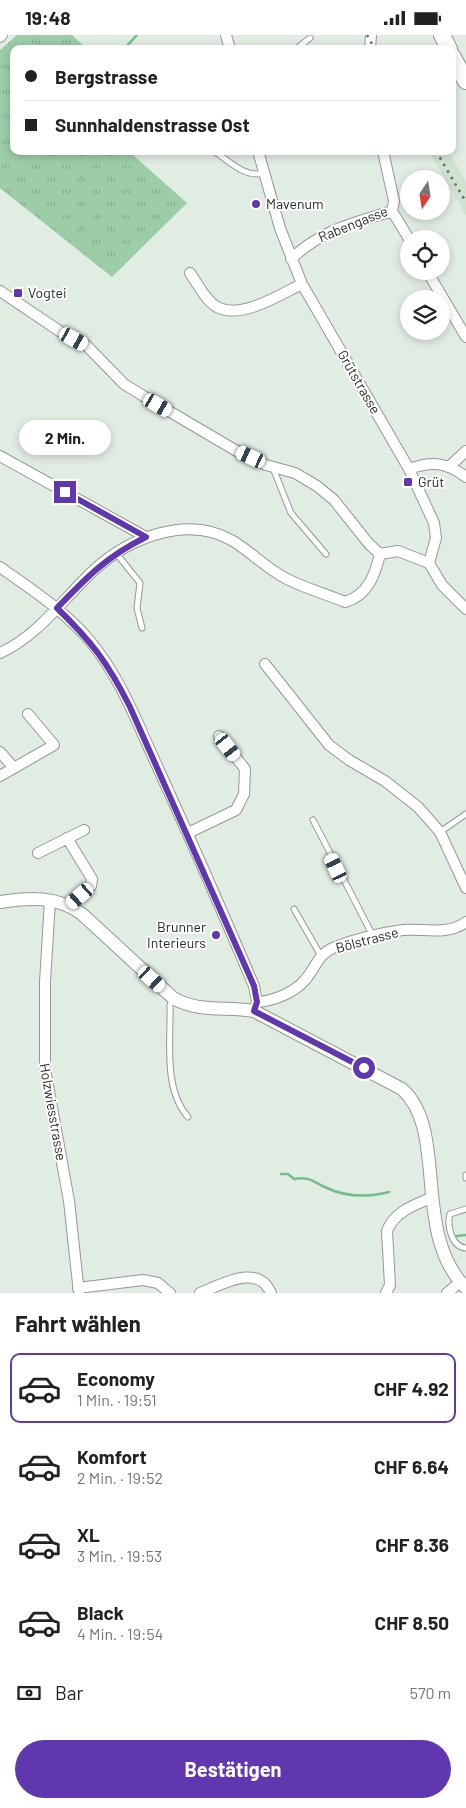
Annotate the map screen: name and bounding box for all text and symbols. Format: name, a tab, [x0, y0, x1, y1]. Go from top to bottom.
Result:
text: 19:48	[25, 6, 71, 29]
text: Bergstrasse	[55, 65, 158, 88]
text: Sunnhaldenstrasse Ost	[55, 113, 250, 136]
north arrow	[400, 170, 450, 220]
map controls	[400, 170, 450, 340]
place label: Mavenum	[266, 195, 324, 212]
marker: Mavenum	[250, 198, 262, 210]
street label: Rabengasse	[315, 202, 390, 245]
button: locate	[400, 230, 450, 280]
place label: Vogtei	[28, 284, 67, 301]
marker: Vogtei	[12, 287, 24, 299]
button: layers	[400, 290, 450, 340]
car	[57, 325, 90, 353]
street label: Grütstrasse	[334, 347, 385, 417]
car	[141, 391, 174, 419]
callout: 2 Min.	[19, 419, 111, 455]
text: 2 Min.	[45, 428, 85, 447]
car	[234, 444, 267, 470]
place label: Grüt	[418, 473, 444, 490]
marker: Grüt	[402, 476, 414, 488]
route end	[54, 481, 76, 503]
car	[212, 731, 243, 763]
car	[322, 851, 349, 885]
car	[63, 880, 96, 912]
place label: Brunner Interieurs	[147, 918, 206, 951]
street label: Bölstrasse	[334, 923, 400, 956]
marker: Brunner Interieurs	[210, 929, 222, 941]
car	[135, 963, 168, 995]
route start	[353, 1057, 375, 1079]
street label: Holzwiesstrasse	[37, 1062, 70, 1162]
text: Fahrt wählen	[15, 1310, 141, 1336]
icon: car	[17, 1366, 62, 1411]
text: Economy	[77, 1367, 155, 1390]
text: CHF 4.92	[374, 1377, 449, 1400]
text: 1 Min. · 19:51	[77, 1390, 157, 1409]
icon: car	[17, 1444, 62, 1489]
text: Komfort	[77, 1445, 147, 1468]
text: CHF 6.64	[374, 1455, 449, 1478]
text: 2 Min. · 19:52	[77, 1468, 163, 1487]
icon: car	[17, 1522, 62, 1567]
text: XL	[77, 1523, 100, 1546]
text: CHF 8.36	[375, 1533, 449, 1556]
text: 3 Min. · 19:53	[77, 1546, 162, 1565]
icon: car	[17, 1600, 62, 1645]
text: Black	[77, 1601, 124, 1624]
text: CHF 8.50	[375, 1611, 449, 1634]
text: 4 Min. · 19:54	[77, 1624, 163, 1643]
icon: cash	[15, 1679, 43, 1707]
text: Bar	[55, 1681, 83, 1704]
text: 570 m	[410, 1683, 451, 1702]
button: Bestätigen	[15, 1740, 451, 1798]

